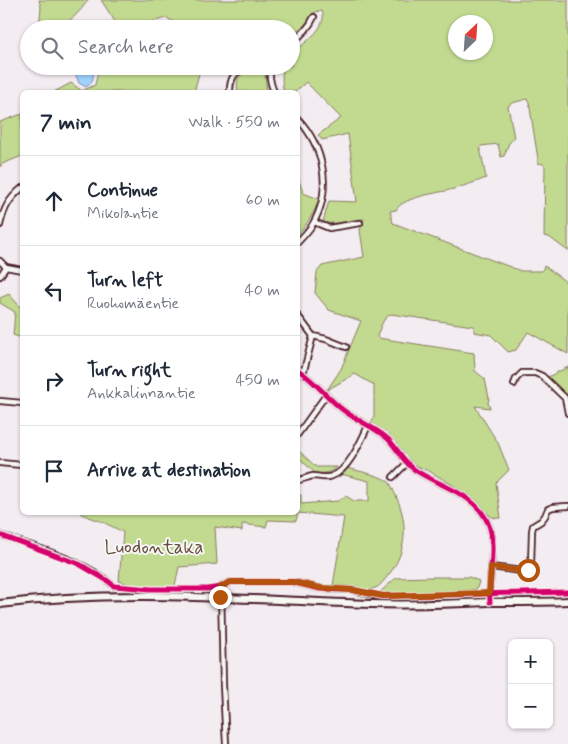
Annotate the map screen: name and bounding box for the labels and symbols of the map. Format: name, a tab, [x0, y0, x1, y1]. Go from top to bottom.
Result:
north arrow	[448, 15, 493, 60]
park label: Luodontaka	[104, 535, 204, 560]
route start	[517, 559, 540, 582]
route end	[209, 586, 232, 609]

